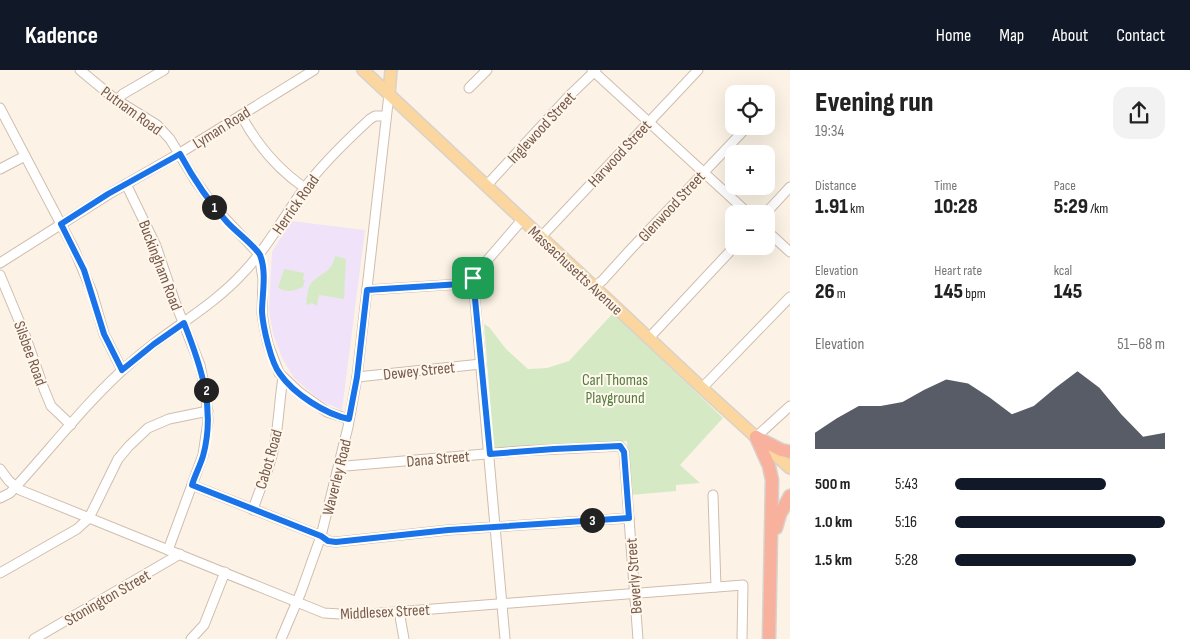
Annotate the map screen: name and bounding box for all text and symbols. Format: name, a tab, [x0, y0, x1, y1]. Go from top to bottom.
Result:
text: Kadence	[25, 21, 98, 50]
text: Home	[936, 25, 971, 46]
text: Map	[999, 25, 1024, 46]
text: About	[1052, 25, 1088, 46]
text: Contact	[1116, 25, 1165, 46]
street label: Putnam Road	[97, 83, 165, 140]
map controls	[725, 85, 775, 255]
button: locate	[725, 85, 775, 135]
text: Evening run	[815, 86, 933, 119]
button: share	[1113, 87, 1165, 139]
street label: Inglewood Street	[504, 88, 580, 168]
street label: Lyman Road	[190, 103, 254, 153]
street label: Harwood Street	[584, 117, 656, 191]
text: 19:34	[815, 122, 844, 141]
button: +	[725, 145, 775, 195]
street label: Glenwood Street	[635, 168, 710, 246]
street label: Herrick Road	[269, 171, 324, 238]
text: Distance	[815, 177, 856, 194]
text: Time	[934, 177, 957, 194]
text: Pace	[1054, 177, 1076, 194]
pin: 1	[202, 194, 226, 220]
text: 1.91	[815, 194, 848, 219]
text: 10:28	[934, 194, 978, 219]
text: 5:29	[1054, 194, 1088, 219]
text: 1	[212, 199, 217, 216]
text: km	[848, 200, 864, 217]
text: /km	[1088, 200, 1108, 217]
button: −	[725, 205, 775, 255]
street label: Buckingham Road	[134, 218, 185, 313]
street label: Massachusetts Avenue	[524, 222, 626, 320]
pin	[452, 257, 494, 299]
text: Elevation	[815, 262, 858, 279]
text: Heart rate	[934, 262, 982, 279]
text: kcal	[1054, 262, 1072, 279]
icon: arrive	[459, 264, 487, 292]
text: 26	[815, 279, 835, 304]
text: 145	[934, 279, 963, 304]
text: 145	[1054, 279, 1082, 304]
text: m	[835, 285, 846, 302]
text: bpm	[963, 285, 986, 302]
street label: Silsbee Road	[9, 319, 50, 388]
text: Elevation	[815, 335, 864, 354]
text: 51–68 m	[1117, 335, 1165, 354]
street label: Dewey Street	[382, 358, 456, 385]
park label: Carl Thomas Playground	[582, 371, 648, 408]
pin: 2	[194, 378, 218, 402]
text: 2	[203, 382, 210, 399]
street label: Cabot Road	[252, 427, 287, 491]
street label: Waverley Road	[319, 437, 356, 517]
street label: Dana Street	[406, 447, 471, 472]
text: 500 m	[815, 475, 850, 494]
text: 5:43	[895, 475, 918, 494]
pin: 3	[580, 508, 604, 532]
text: 3	[589, 512, 596, 529]
text: 1.0 km	[815, 513, 852, 532]
text: 5:16	[895, 513, 917, 532]
street label: Beverly Street	[622, 537, 647, 614]
text: 1.5 km	[815, 551, 852, 570]
text: 5:28	[895, 551, 918, 570]
street label: Stonington Street	[62, 566, 154, 630]
street label: Middlesex Street	[340, 601, 430, 624]

